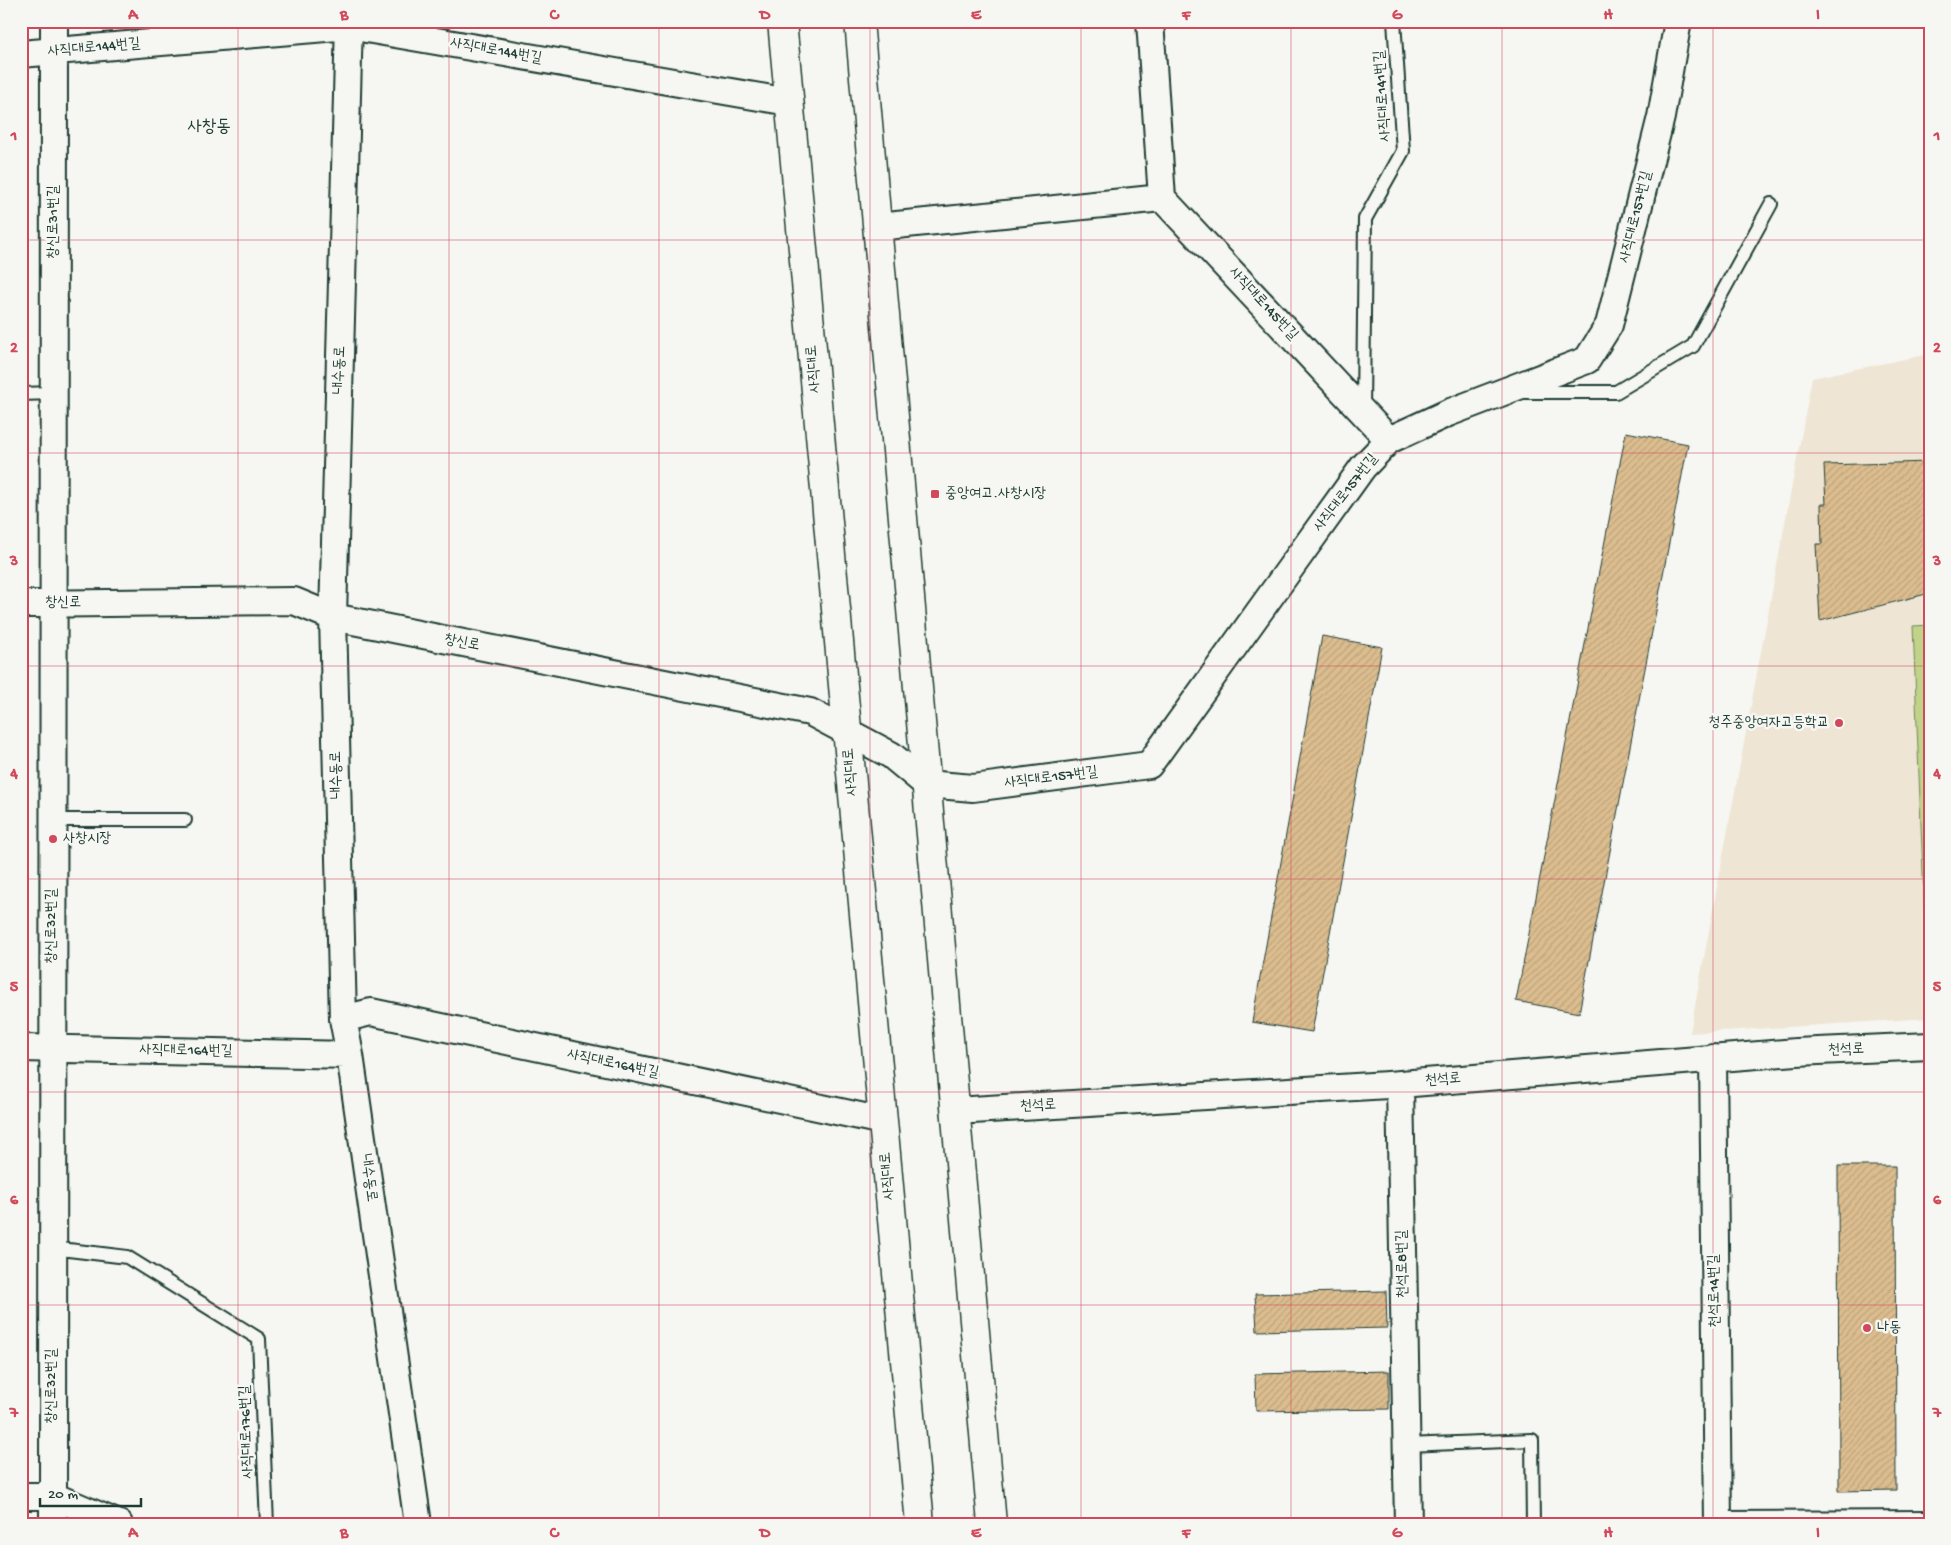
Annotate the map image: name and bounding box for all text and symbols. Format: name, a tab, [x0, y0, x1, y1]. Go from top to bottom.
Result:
text: A	[127, 7, 139, 26]
text: B	[339, 7, 349, 26]
text: C	[549, 7, 560, 26]
text: D	[758, 7, 771, 26]
text: E	[971, 7, 982, 26]
text: F	[1181, 7, 1192, 26]
text: G	[1392, 7, 1403, 26]
text: H	[1603, 7, 1613, 26]
text: I	[1816, 7, 1820, 26]
street label: 사직대로144번길	[449, 34, 543, 68]
street label: 사직대로144번길	[47, 35, 141, 61]
street label: 사직대로141번길	[1371, 50, 1395, 142]
district label: 사창동	[187, 117, 231, 138]
text: 1	[10, 128, 17, 147]
text: 1	[1933, 128, 1940, 147]
street label: 사직대로157번길	[1616, 169, 1656, 265]
street label: 창신로31번길	[45, 185, 63, 259]
street label: 사직대로145번길	[1225, 264, 1301, 344]
text: 2	[10, 340, 18, 359]
text: 2	[1933, 340, 1941, 359]
street label: 사직대로	[803, 344, 825, 394]
street label: 내수동로	[330, 346, 350, 394]
street label: 사직대로157번길	[1310, 450, 1382, 536]
place label: 중앙여고.사창시장	[945, 485, 1046, 503]
marker: 중앙여고.사창시장	[929, 488, 941, 500]
text: 3	[9, 553, 18, 572]
text: 3	[1932, 553, 1941, 572]
street label: 창신로	[45, 594, 81, 612]
street label: 창신로	[443, 631, 481, 655]
place label: 청주중앙여자고등학교	[1708, 714, 1829, 732]
marker: 청주중앙여자고등학교	[1833, 717, 1845, 729]
street label: 사직대로	[840, 747, 862, 797]
street label: 내수동로	[328, 751, 346, 799]
street label: 사직대로157번길	[1003, 763, 1099, 793]
text: 4	[9, 766, 18, 785]
text: 4	[1932, 766, 1941, 785]
place label: 사창시장	[63, 830, 111, 848]
marker: 사창시장	[47, 833, 59, 845]
street label: 창신로32번길	[43, 888, 61, 964]
text: 5	[10, 979, 19, 998]
text: 5	[1933, 979, 1942, 998]
street label: 천석로	[1828, 1040, 1864, 1060]
street label: 사직대로164번길	[139, 1041, 233, 1061]
street label: 사직대로164번길	[566, 1046, 660, 1082]
street label: 천석로	[1424, 1069, 1462, 1091]
street label: 천석로	[1019, 1096, 1057, 1116]
street label: 사직대로	[877, 1151, 899, 1201]
street label: 내수동로	[356, 1153, 380, 1203]
text: 6	[10, 1192, 19, 1211]
text: 6	[1933, 1192, 1942, 1211]
street label: 천석로8번길	[1393, 1230, 1413, 1298]
street label: 천석로14번길	[1705, 1254, 1725, 1328]
place label: 나동	[1877, 1319, 1901, 1337]
marker: 나동	[1861, 1322, 1873, 1334]
street label: 창신로32번길	[43, 1348, 61, 1424]
street label: 사직대로176번길	[236, 1385, 258, 1479]
text: 7	[9, 1405, 19, 1424]
text: 7	[1932, 1405, 1942, 1424]
scale bar	[40, 1475, 141, 1507]
text: 20 m	[48, 1486, 78, 1504]
text: A	[127, 1525, 139, 1544]
text: B	[339, 1525, 349, 1544]
text: C	[549, 1525, 560, 1544]
text: D	[758, 1525, 771, 1544]
text: E	[971, 1525, 982, 1544]
text: F	[1181, 1525, 1192, 1544]
text: G	[1392, 1525, 1403, 1544]
text: H	[1603, 1525, 1613, 1544]
text: I	[1816, 1525, 1820, 1544]

